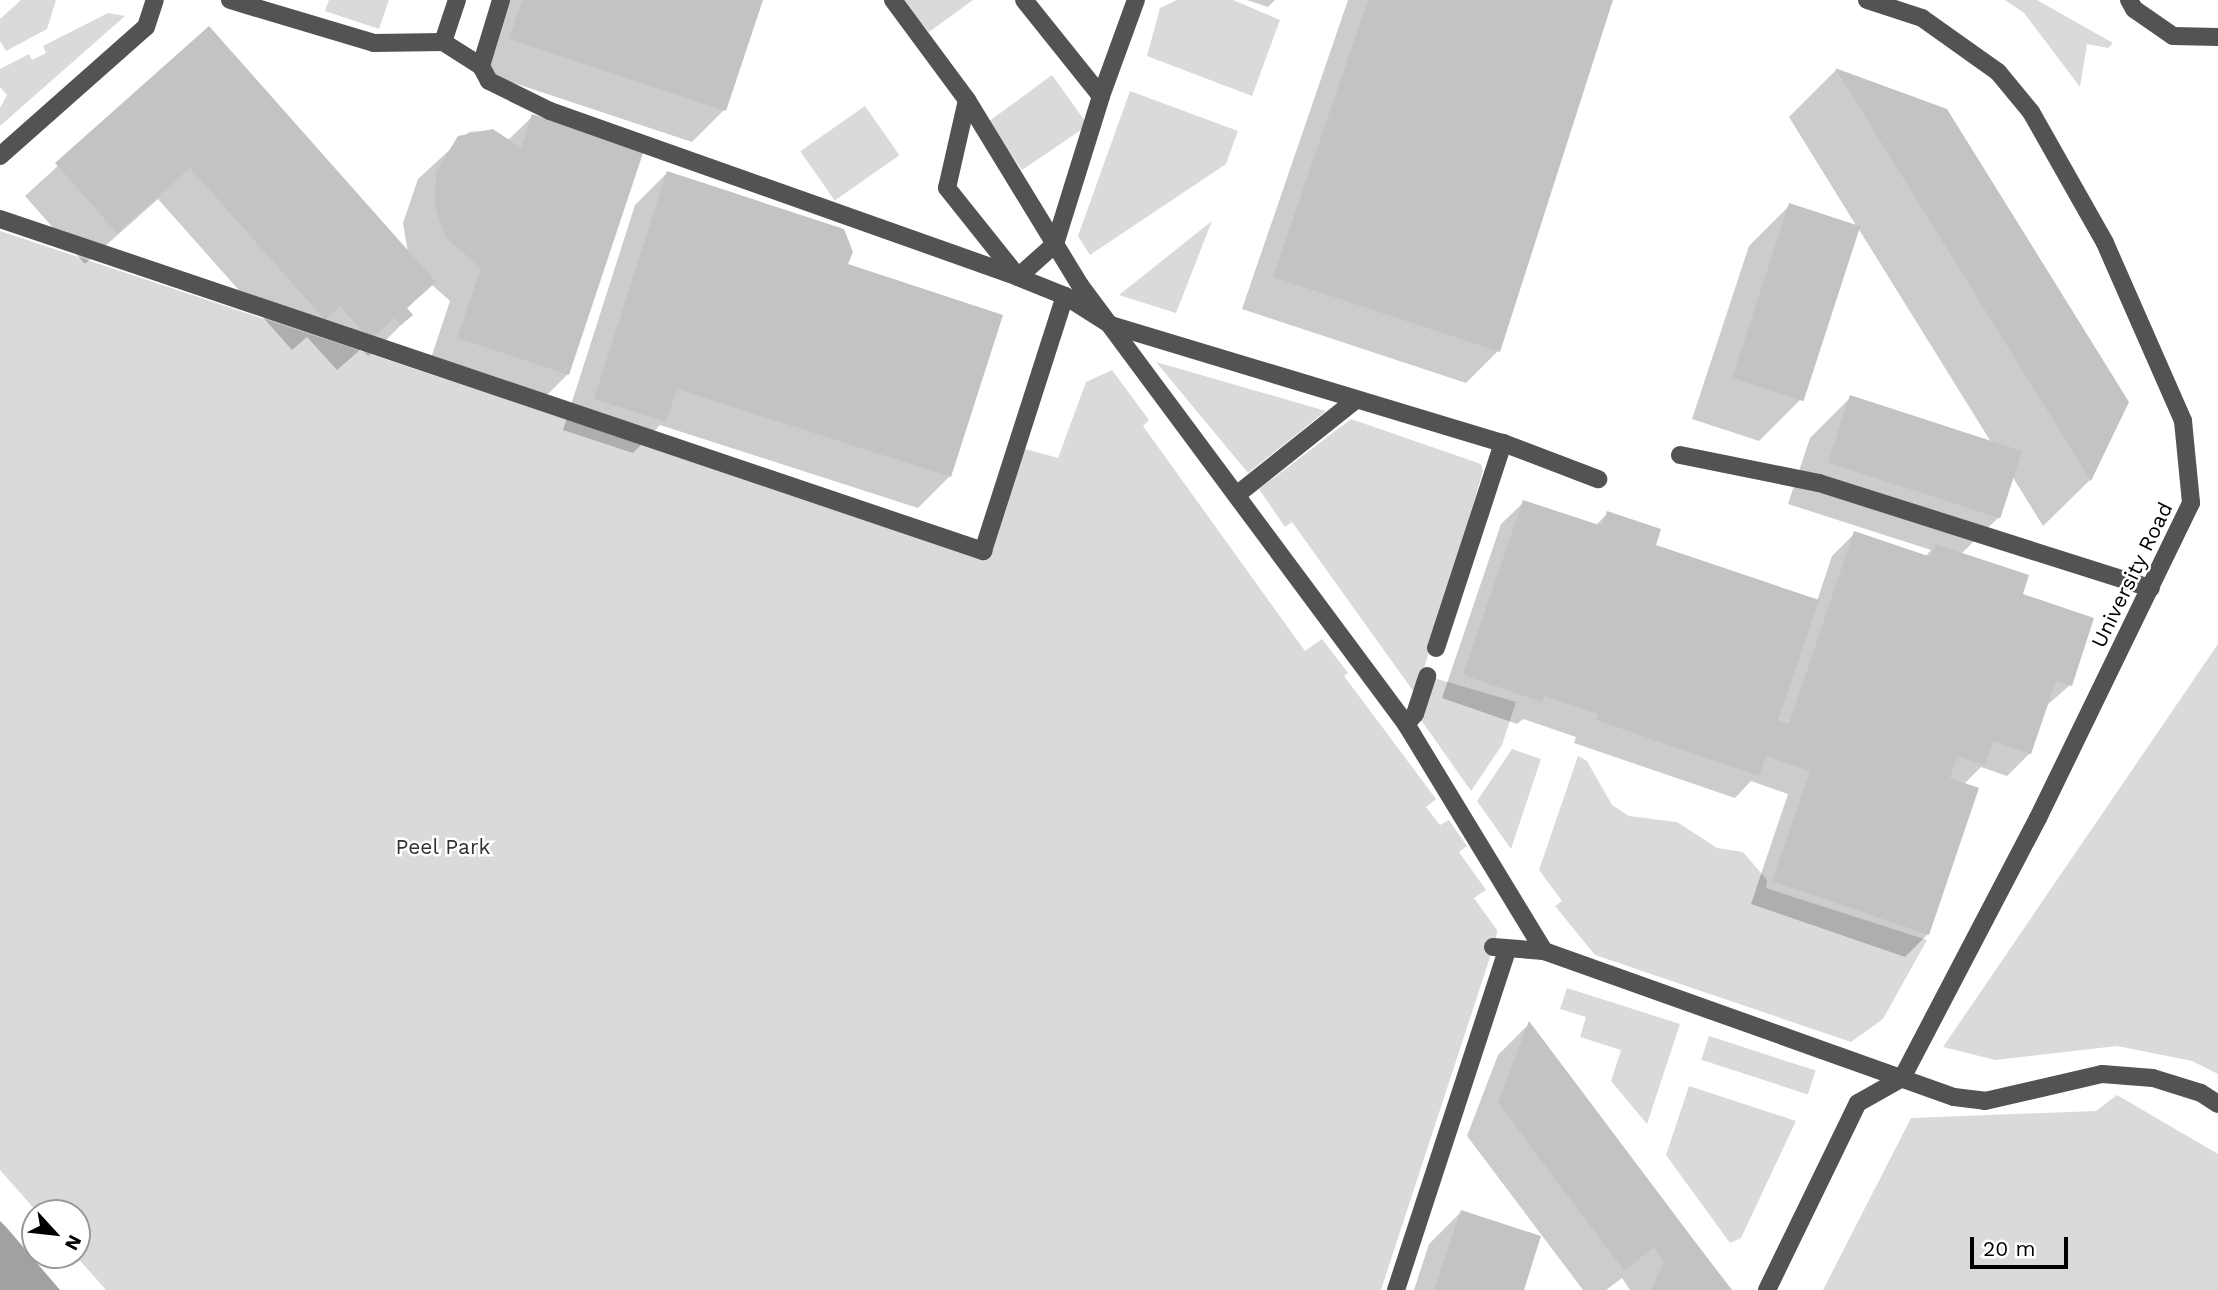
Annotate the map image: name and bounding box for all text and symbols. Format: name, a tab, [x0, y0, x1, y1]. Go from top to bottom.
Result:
street label: University Road	[2086, 498, 2178, 652]
park label: Peel Park	[395, 834, 491, 860]
north arrow	[21, 1199, 91, 1269]
scale bar	[1973, 1224, 2071, 1268]
text: N	[60, 1231, 87, 1254]
text: 20 m	[1983, 1236, 2035, 1261]

